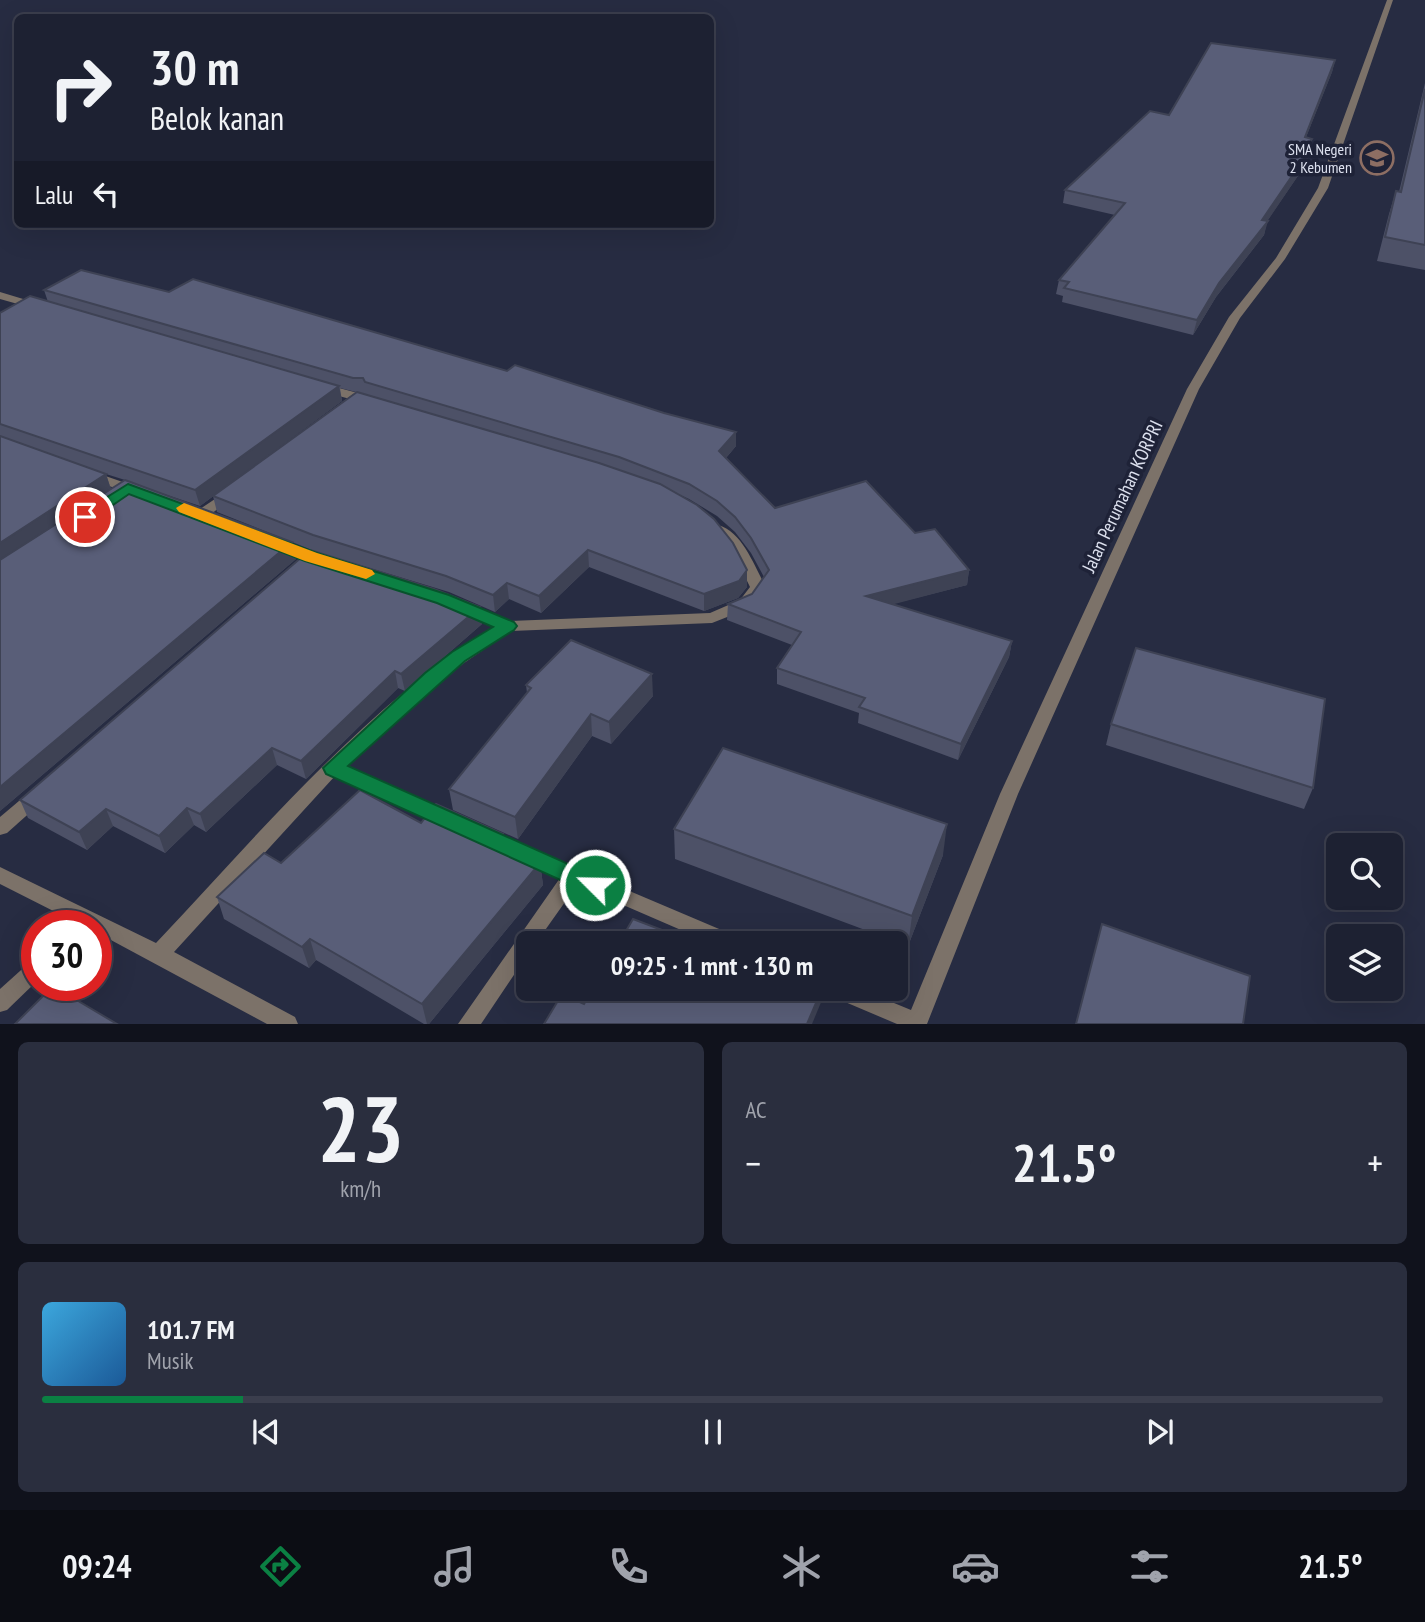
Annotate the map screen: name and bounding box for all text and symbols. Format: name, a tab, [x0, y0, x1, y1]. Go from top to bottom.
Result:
text: 30 m	[150, 35, 239, 99]
icon: right	[35, 42, 126, 133]
text: Belok kanan	[150, 97, 284, 139]
place label: SMA Negeri 2 Kebumen	[1288, 139, 1352, 177]
school or university icon: SMA Negeri 2 Kebumen	[1358, 139, 1396, 177]
icon: left	[87, 175, 125, 213]
text: Lalu	[35, 178, 73, 211]
street label: Jalan Perumahan KORPRI	[1076, 416, 1168, 577]
pin	[55, 487, 115, 547]
icon: arrive	[66, 498, 104, 536]
map controls	[1326, 833, 1403, 1001]
button: search	[1326, 833, 1403, 910]
position arrow	[558, 848, 632, 922]
speed limit sign: 30	[21, 910, 112, 1001]
button: layers	[1326, 924, 1403, 1001]
text: 09:25 · 1 mnt · 130 m	[611, 949, 813, 982]
text: 23	[317, 1069, 404, 1187]
text: AC	[746, 1095, 766, 1124]
text: 21.5°	[1012, 1129, 1117, 1196]
text: −	[746, 1138, 761, 1187]
text: +	[1367, 1138, 1383, 1187]
text: km/h	[340, 1174, 381, 1203]
text: 101.7 FM	[147, 1313, 235, 1346]
text: Musik	[147, 1346, 193, 1375]
icon: previous	[247, 1413, 285, 1451]
icon: pause	[694, 1413, 732, 1451]
icon: next	[1141, 1413, 1179, 1451]
icon: directions	[256, 1542, 305, 1591]
icon: music	[430, 1542, 479, 1591]
icon: phone	[604, 1542, 653, 1591]
icon: climate	[777, 1542, 826, 1591]
icon: car	[951, 1542, 1000, 1591]
icon: filters	[1125, 1542, 1174, 1591]
text: 09:24	[62, 1545, 132, 1587]
text: 21.5°	[1298, 1545, 1363, 1587]

